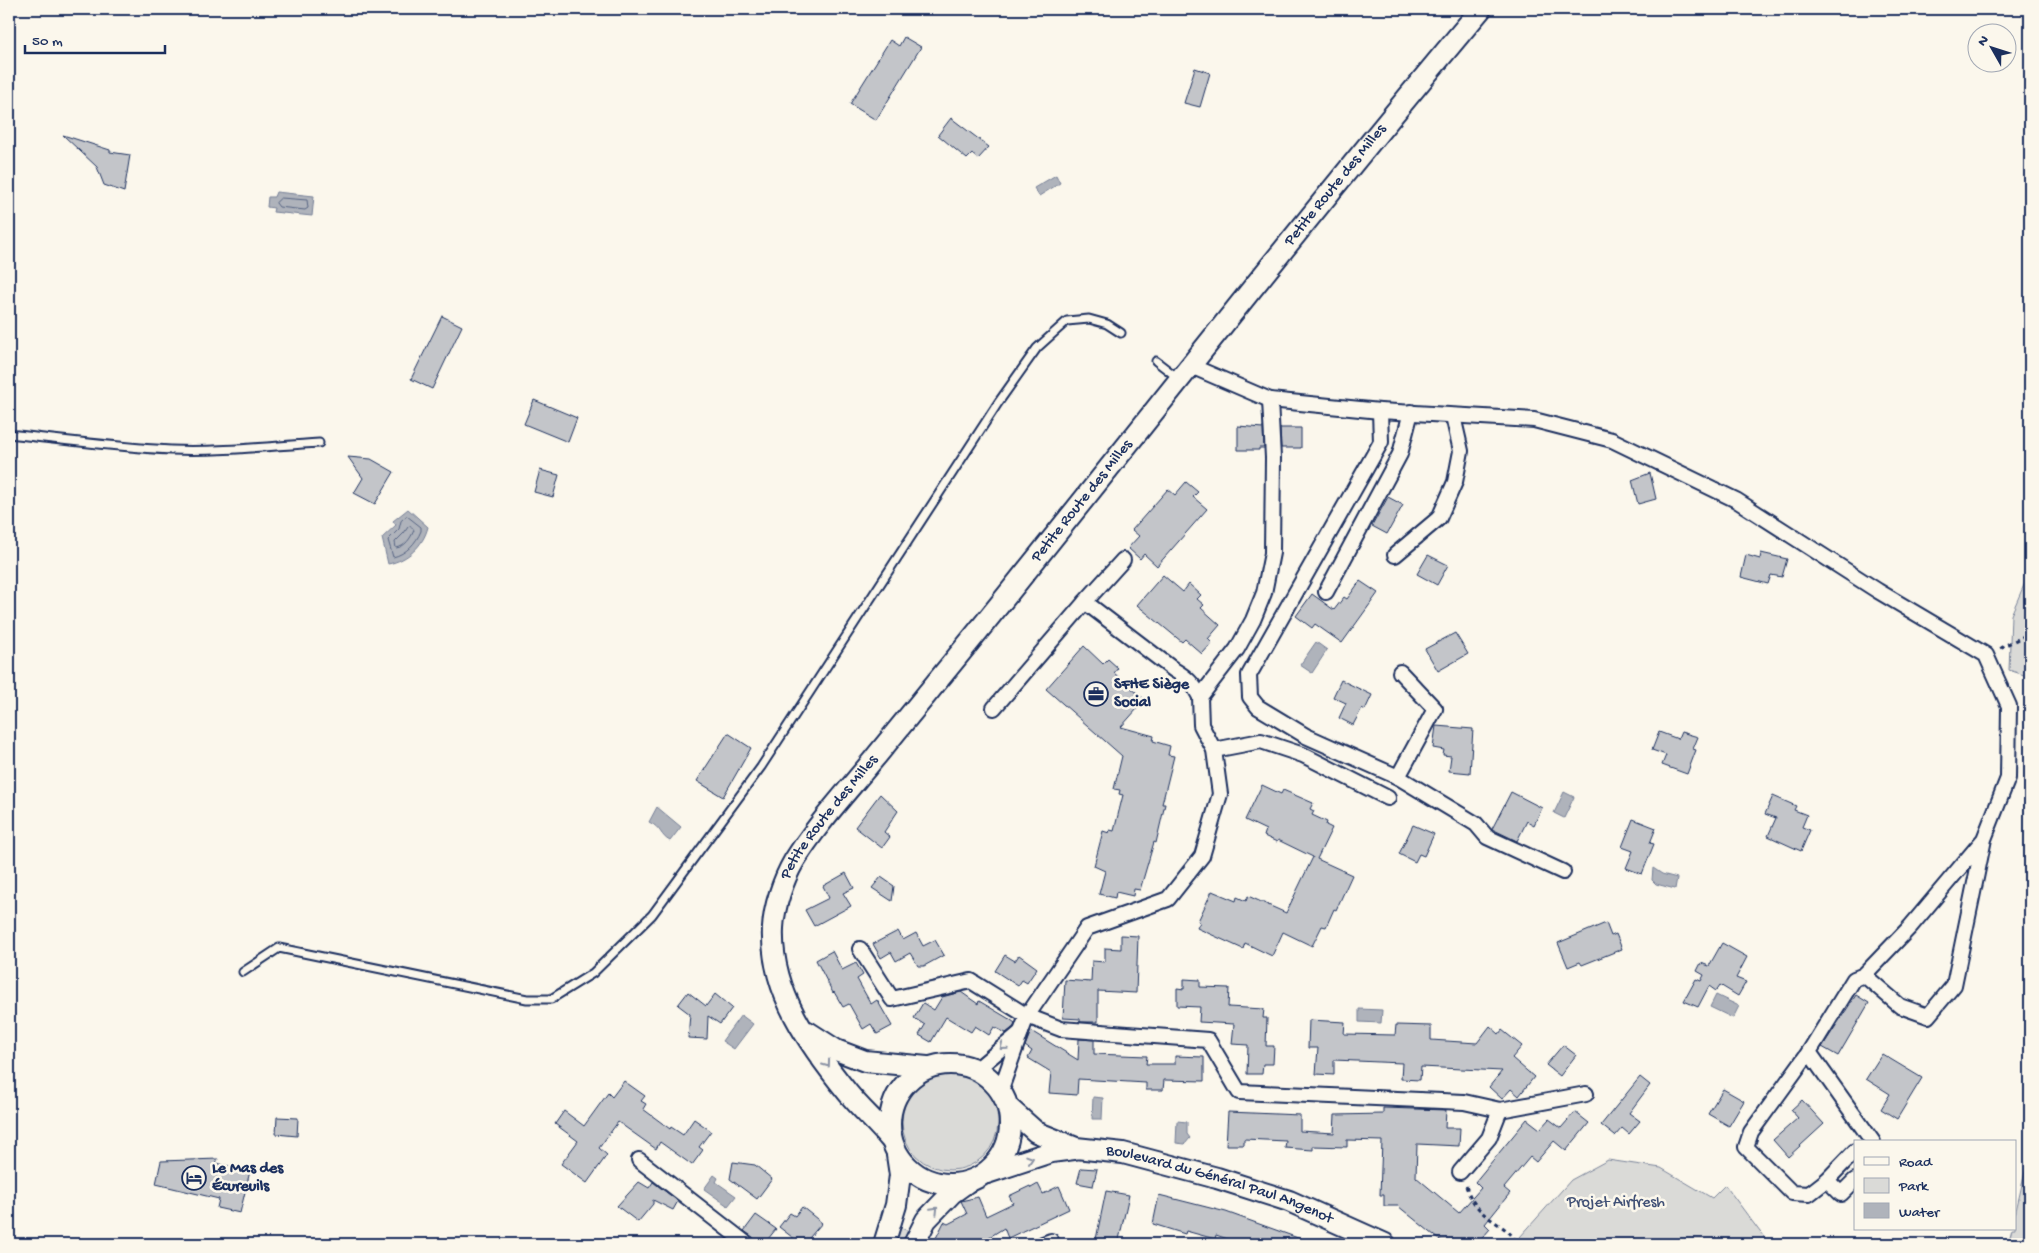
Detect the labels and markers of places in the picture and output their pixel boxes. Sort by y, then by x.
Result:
place label: SFHE Siège Social [1114,676,1190,713]
office icon: SFHE Siège Social [1083,681,1109,707]
place label: Le Mas des Écureuils [212,1160,284,1197]
hotel icon: Le Mas des Écureuils [181,1165,207,1191]

